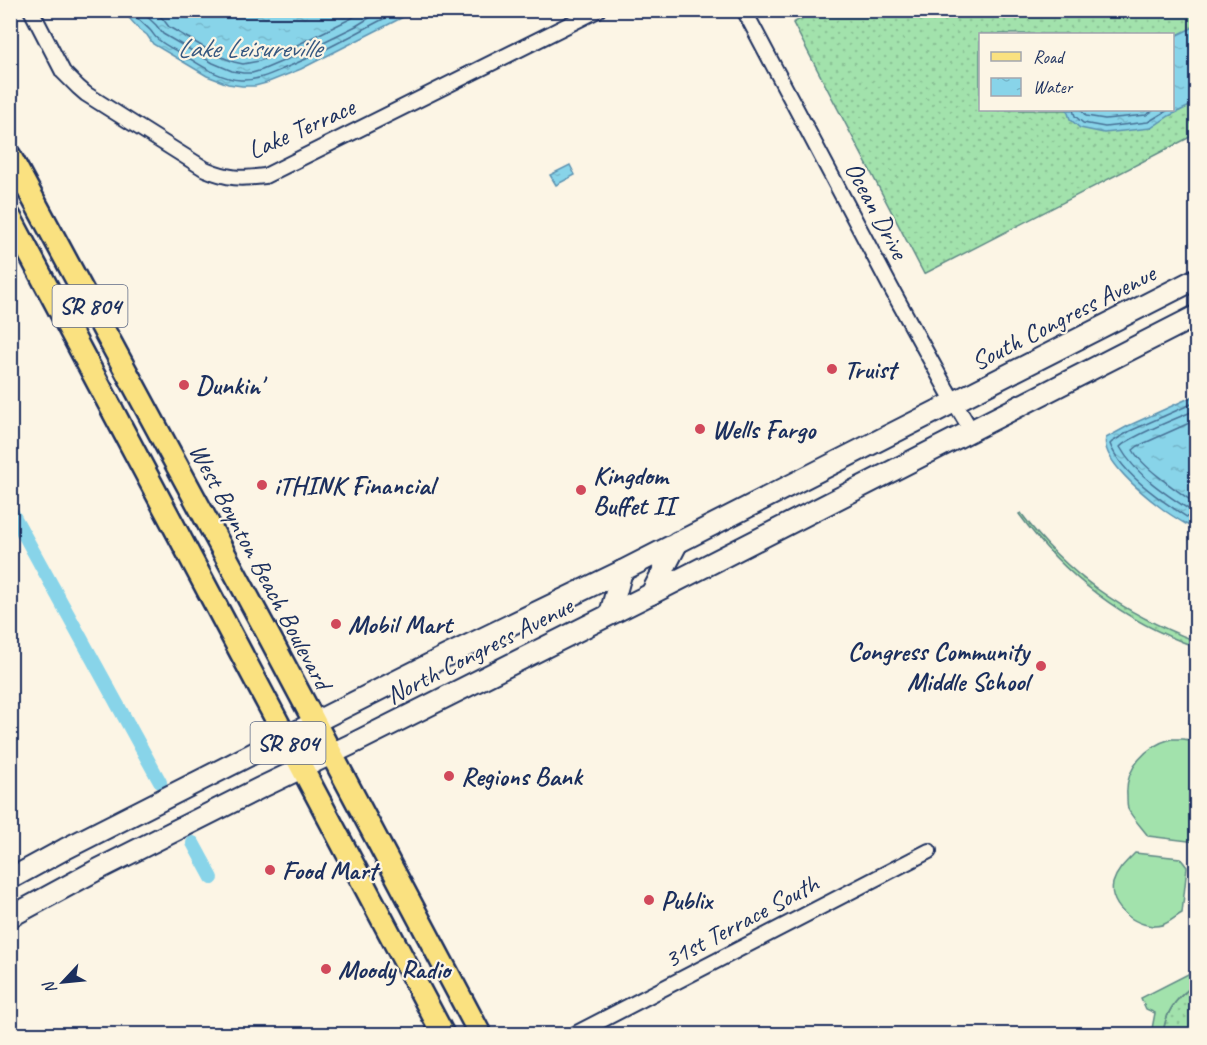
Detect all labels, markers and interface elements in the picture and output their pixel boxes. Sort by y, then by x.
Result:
water label: Lake Leisureville [177,31,325,65]
legend [979,33,1174,111]
text: Road [1033,46,1066,68]
text: Water [1033,76,1074,98]
street label: Lake Terrace [243,90,361,167]
street label: Ocean Drive [837,156,917,267]
street label: South Congress Avenue [966,256,1163,378]
road number: SR 804 [52,285,128,327]
place label: Truist [844,353,900,386]
marker: Truist [825,362,839,376]
place label: Dunkin' [196,369,268,402]
marker: Dunkin' [177,378,191,392]
place label: Wells Fargo [712,413,817,446]
marker: Wells Fargo [693,422,707,436]
street label: West Boynton Beach Boulevard [182,438,341,698]
place label: Kingdom Buffet II [593,459,680,522]
place label: iTHINK Financial [274,469,440,502]
marker: iTHINK Financial [255,478,269,492]
marker: Kingdom Buffet II [574,483,588,497]
street label: North Congress Avenue [380,588,579,712]
place label: Mobil Mart [348,608,454,641]
marker: Mobil Mart [329,617,343,631]
place label: Congress Community Middle School [848,635,1034,698]
marker: Congress Community Middle School [1034,659,1048,673]
road number: SR 804 [250,722,326,764]
place label: Regions Bank [461,760,584,793]
marker: Regions Bank [442,769,456,783]
place label: Food Mart [282,854,381,887]
marker: Food Mart [263,863,277,877]
street label: 31st Terrace South [658,866,826,976]
place label: Publix [661,884,714,917]
marker: Publix [642,893,656,907]
north arrow [33,952,93,1012]
place label: Moody Radio [338,953,453,986]
marker: Moody Radio [319,962,333,976]
text: N [38,977,62,997]

